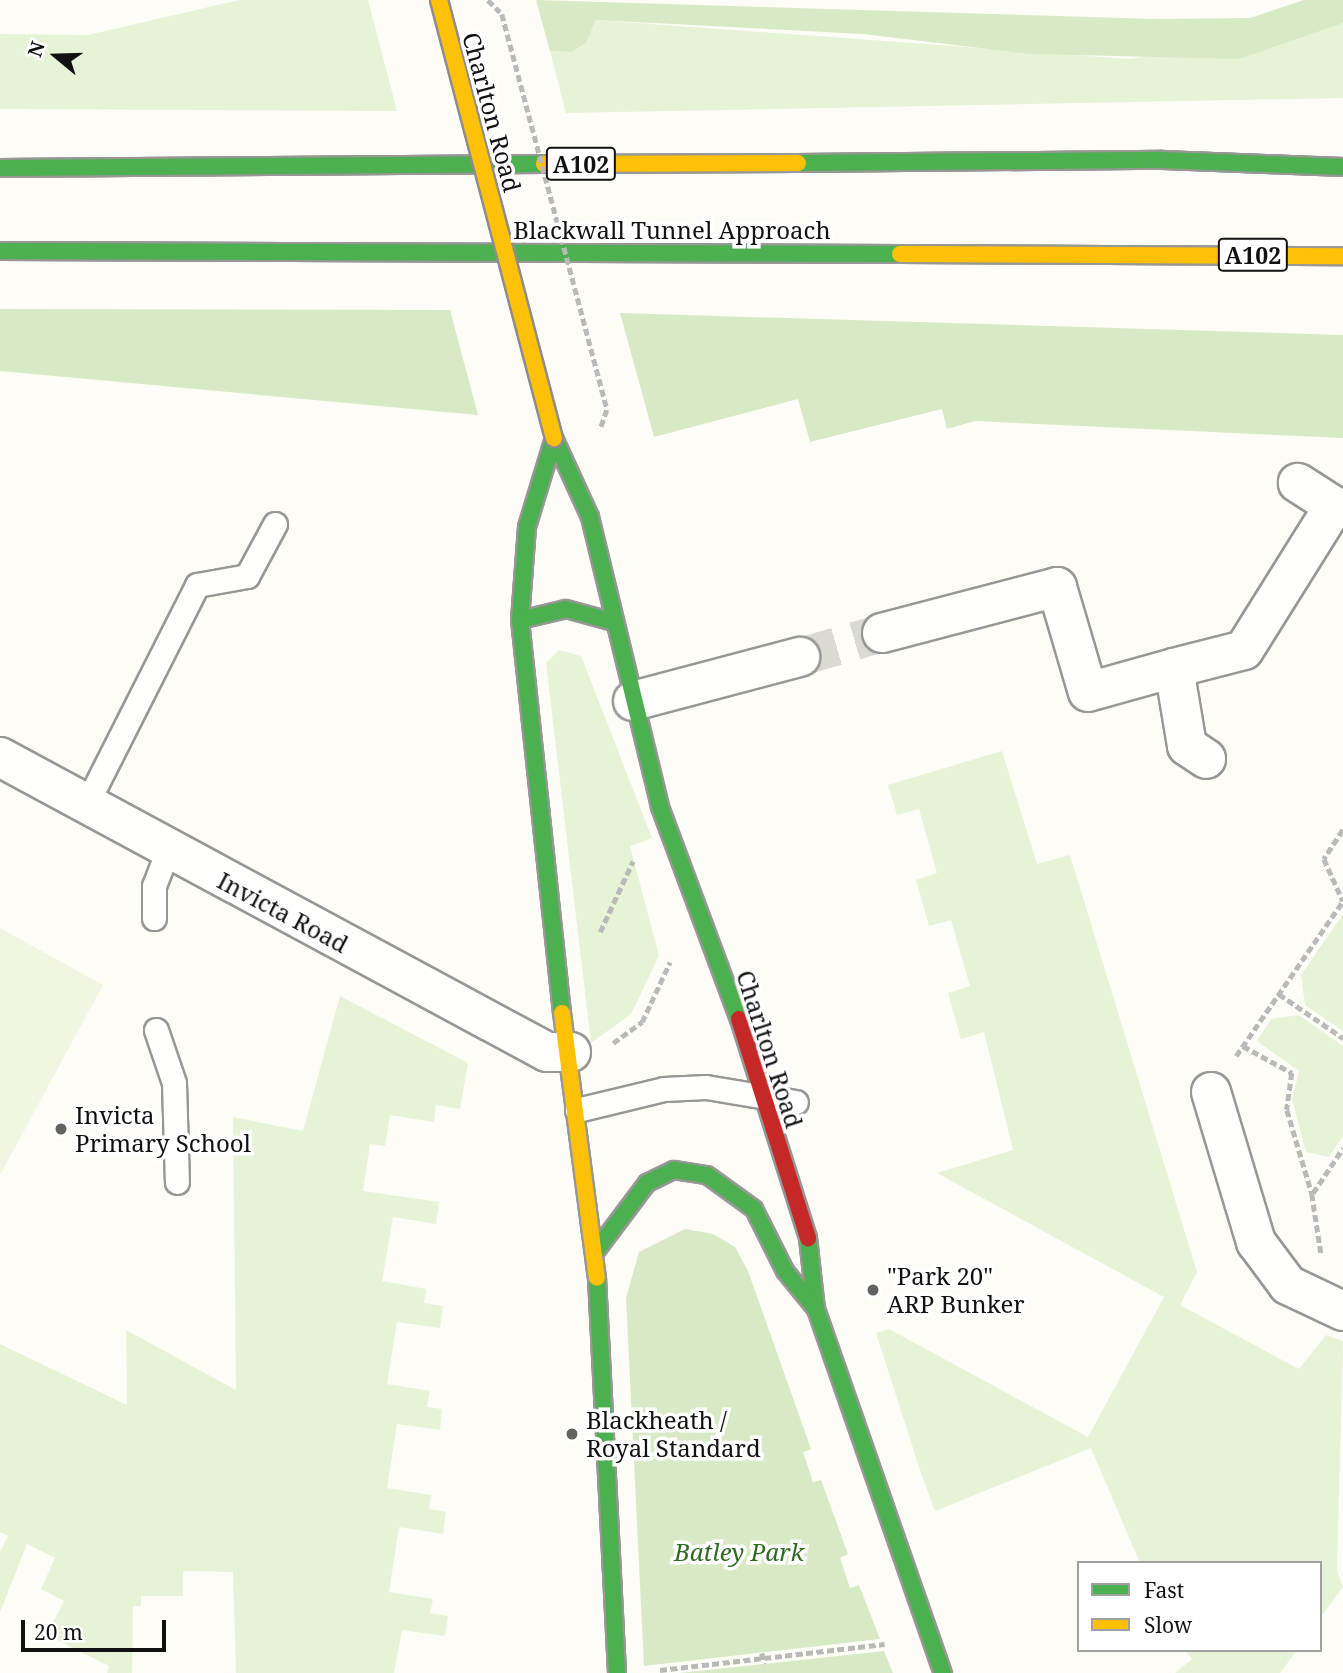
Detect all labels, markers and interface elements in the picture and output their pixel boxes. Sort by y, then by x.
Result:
north arrow [21,21,91,91]
street label: Charlton Road [457,29,527,195]
text: N [21,38,51,60]
road number: A102 [544,144,618,183]
street label: Blackwall Tunnel Approach [513,216,831,244]
road number: A102 [1216,236,1290,274]
street label: Invicta Road [213,866,353,958]
street label: Charlton Road [731,967,809,1131]
place label: Invicta Primary School [75,1101,251,1157]
marker: Invicta Primary School [53,1121,69,1137]
place label: "Park 20" ARP Bunker [887,1262,1025,1318]
marker: "Park 20" ARP Bunker [865,1282,881,1298]
place label: Blackheath / Royal Standard [586,1406,761,1462]
marker: Blackheath / Royal Standard [564,1426,580,1442]
park label: Batley Park [674,1538,804,1566]
legend [1077,1561,1322,1652]
text: Fast [1144,1576,1184,1604]
scale bar [24,1606,170,1650]
text: Slow [1144,1611,1192,1639]
text: 20 m [34,1618,83,1646]

